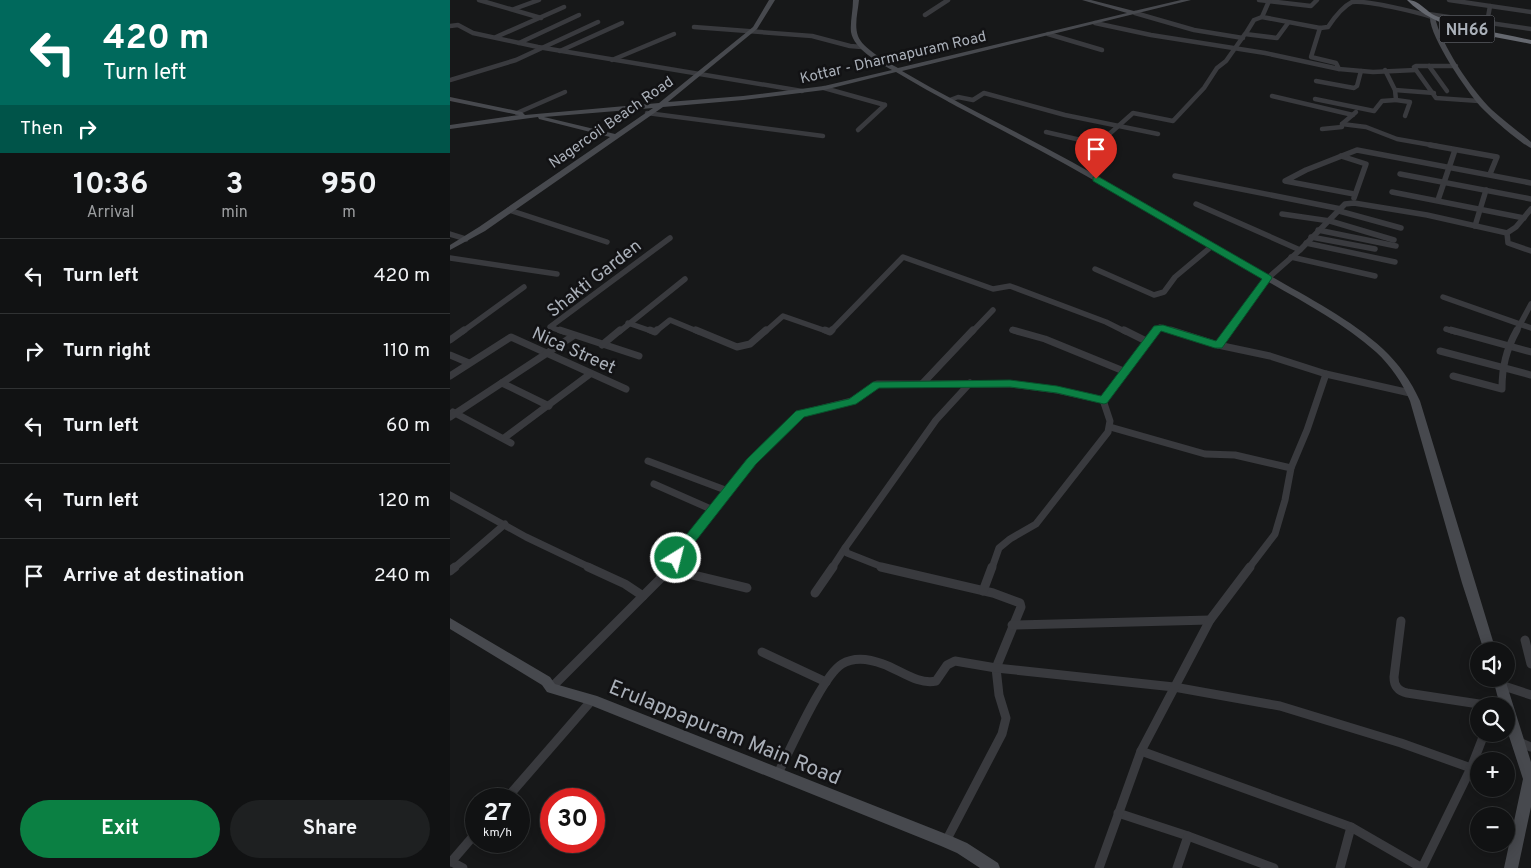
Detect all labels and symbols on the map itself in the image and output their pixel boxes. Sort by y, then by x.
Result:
road number: NH66 [1440,15,1494,42]
street label: Kottar - Dharmapuram Road [798,28,988,89]
street label: Nagercoil Beach Road [546,73,678,173]
pin [1075,128,1117,179]
street label: Shakti Garden [543,235,647,323]
street label: Nica Street [528,323,619,380]
position arrow [649,531,701,583]
street label: Erulappapuram Main Road [604,674,844,792]
speed limit sign: 30 [540,788,605,853]

